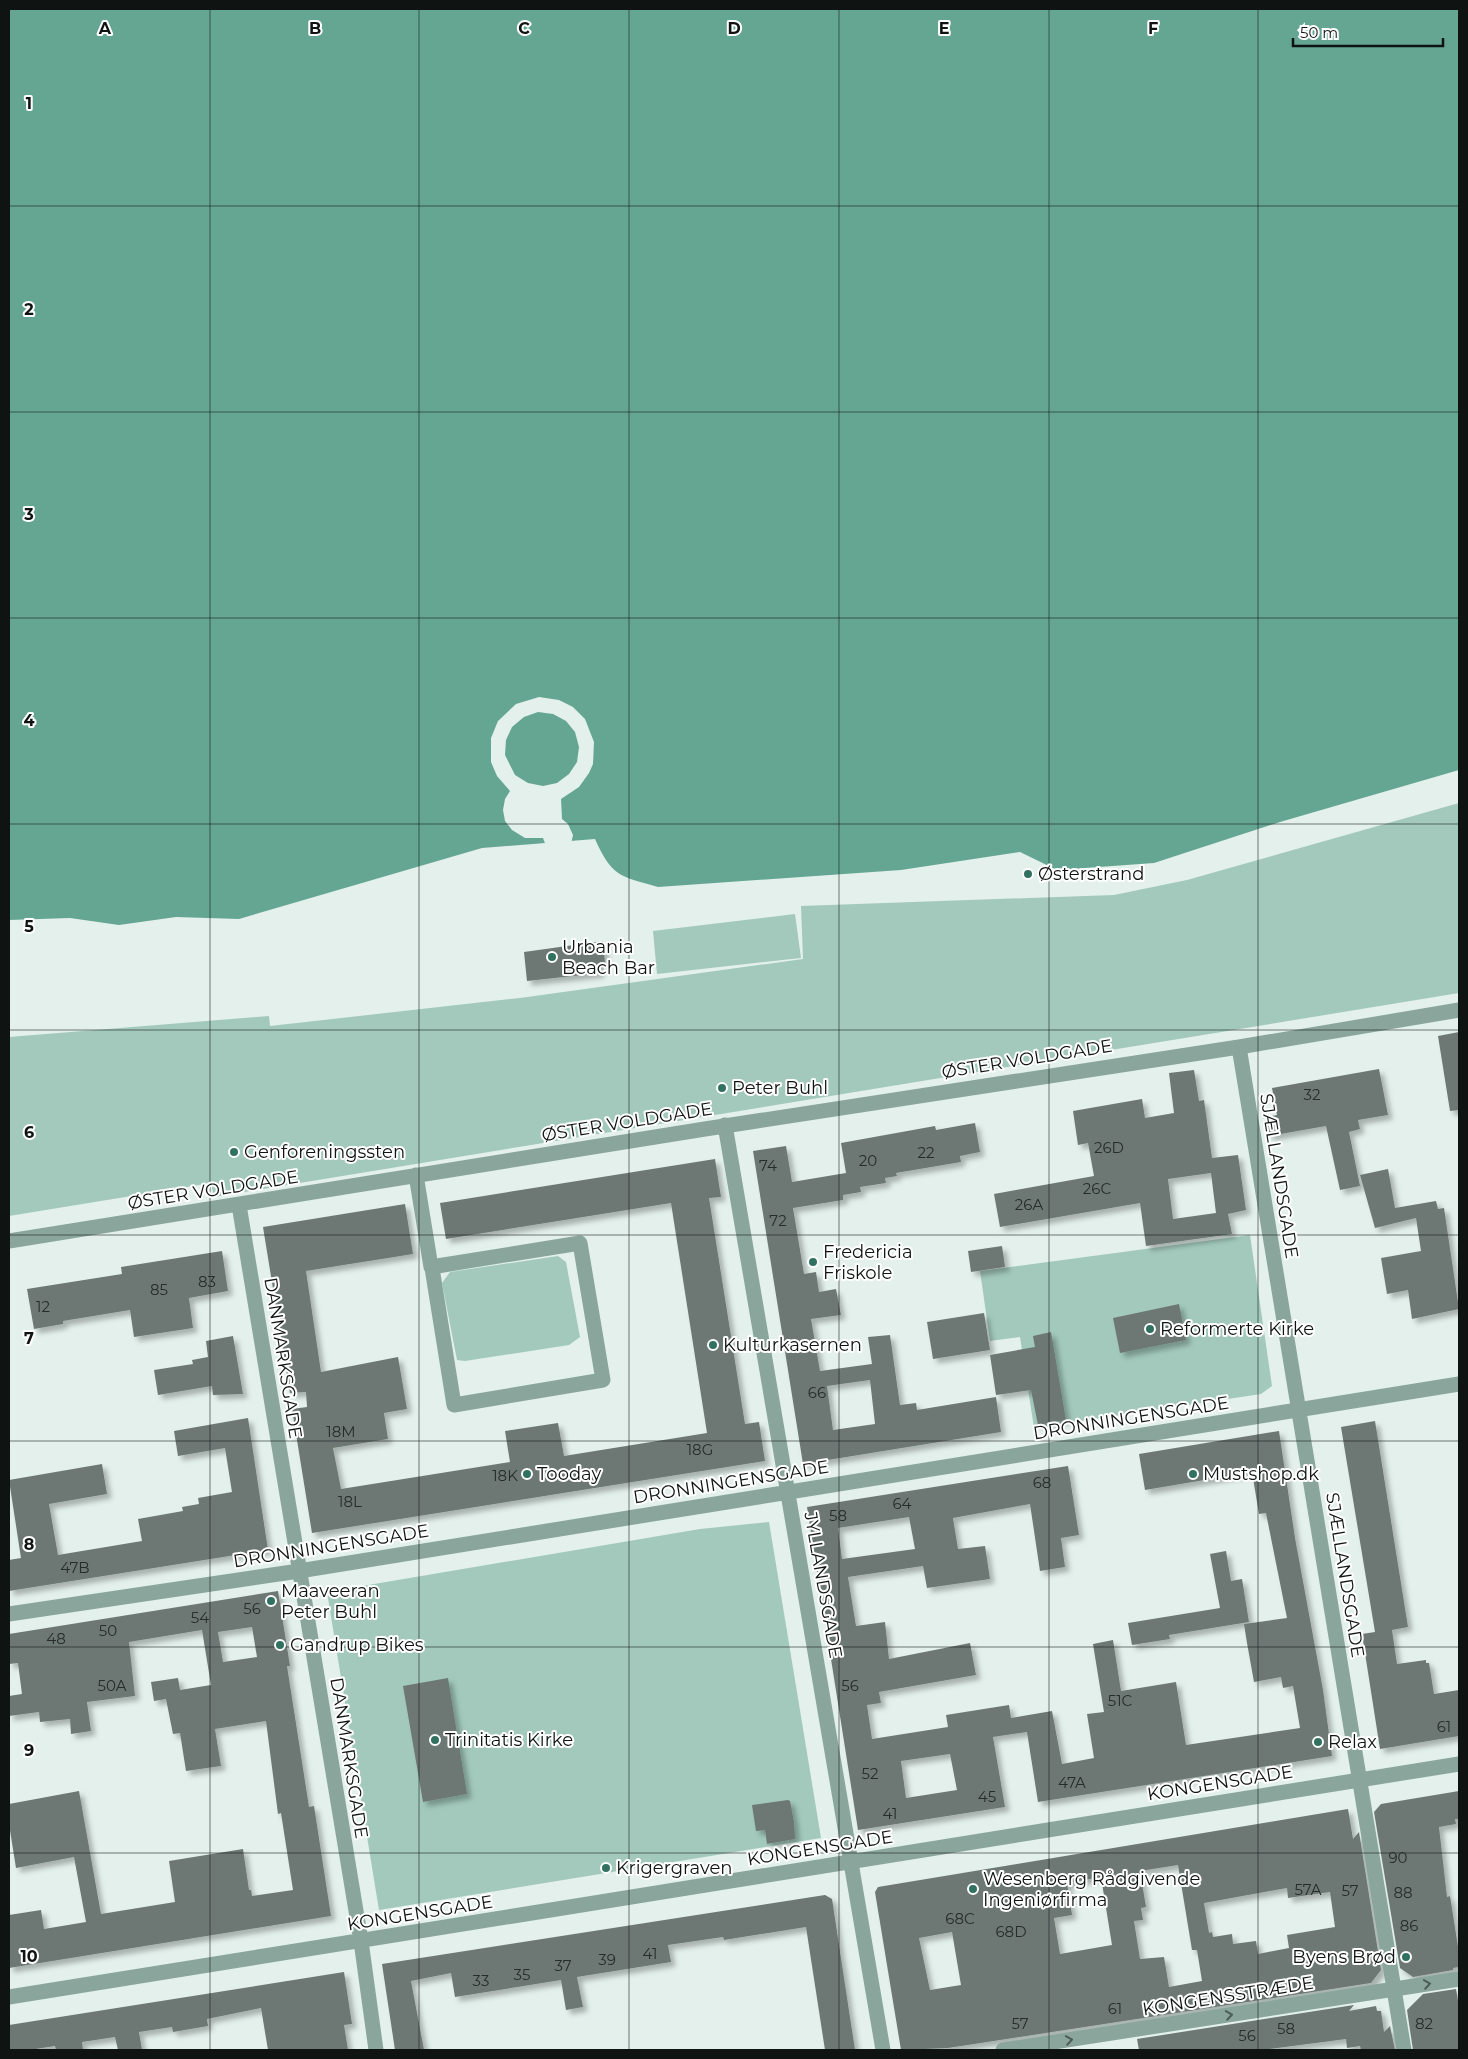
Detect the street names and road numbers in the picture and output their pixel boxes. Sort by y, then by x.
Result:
street label: ØSTER VOLDGADE [940,1035,1114,1083]
street label: SJÆLLANDSGADE [1255,1092,1303,1260]
street label: ØSTER VOLDGADE [540,1098,714,1146]
street label: ØSTER VOLDGADE [126,1166,300,1214]
street label: DANMARKSGADE [259,1276,307,1440]
street label: DRONNINGENSGADE [1032,1392,1230,1444]
street label: DRONNINGENSGADE [632,1456,830,1508]
street label: SJÆLLANDSGADE [1321,1491,1369,1659]
street label: JYLLANDSGADE [799,1509,847,1660]
street label: DRONNINGENSGADE [232,1520,430,1572]
street label: DANMARKSGADE [325,1676,373,1840]
street label: KONGENSGADE [1146,1761,1294,1805]
street label: KONGENSGADE [746,1826,894,1870]
street label: KONGENSGADE [346,1891,494,1935]
street label: KONGENSSTRÆDE [1141,1972,1315,2020]

